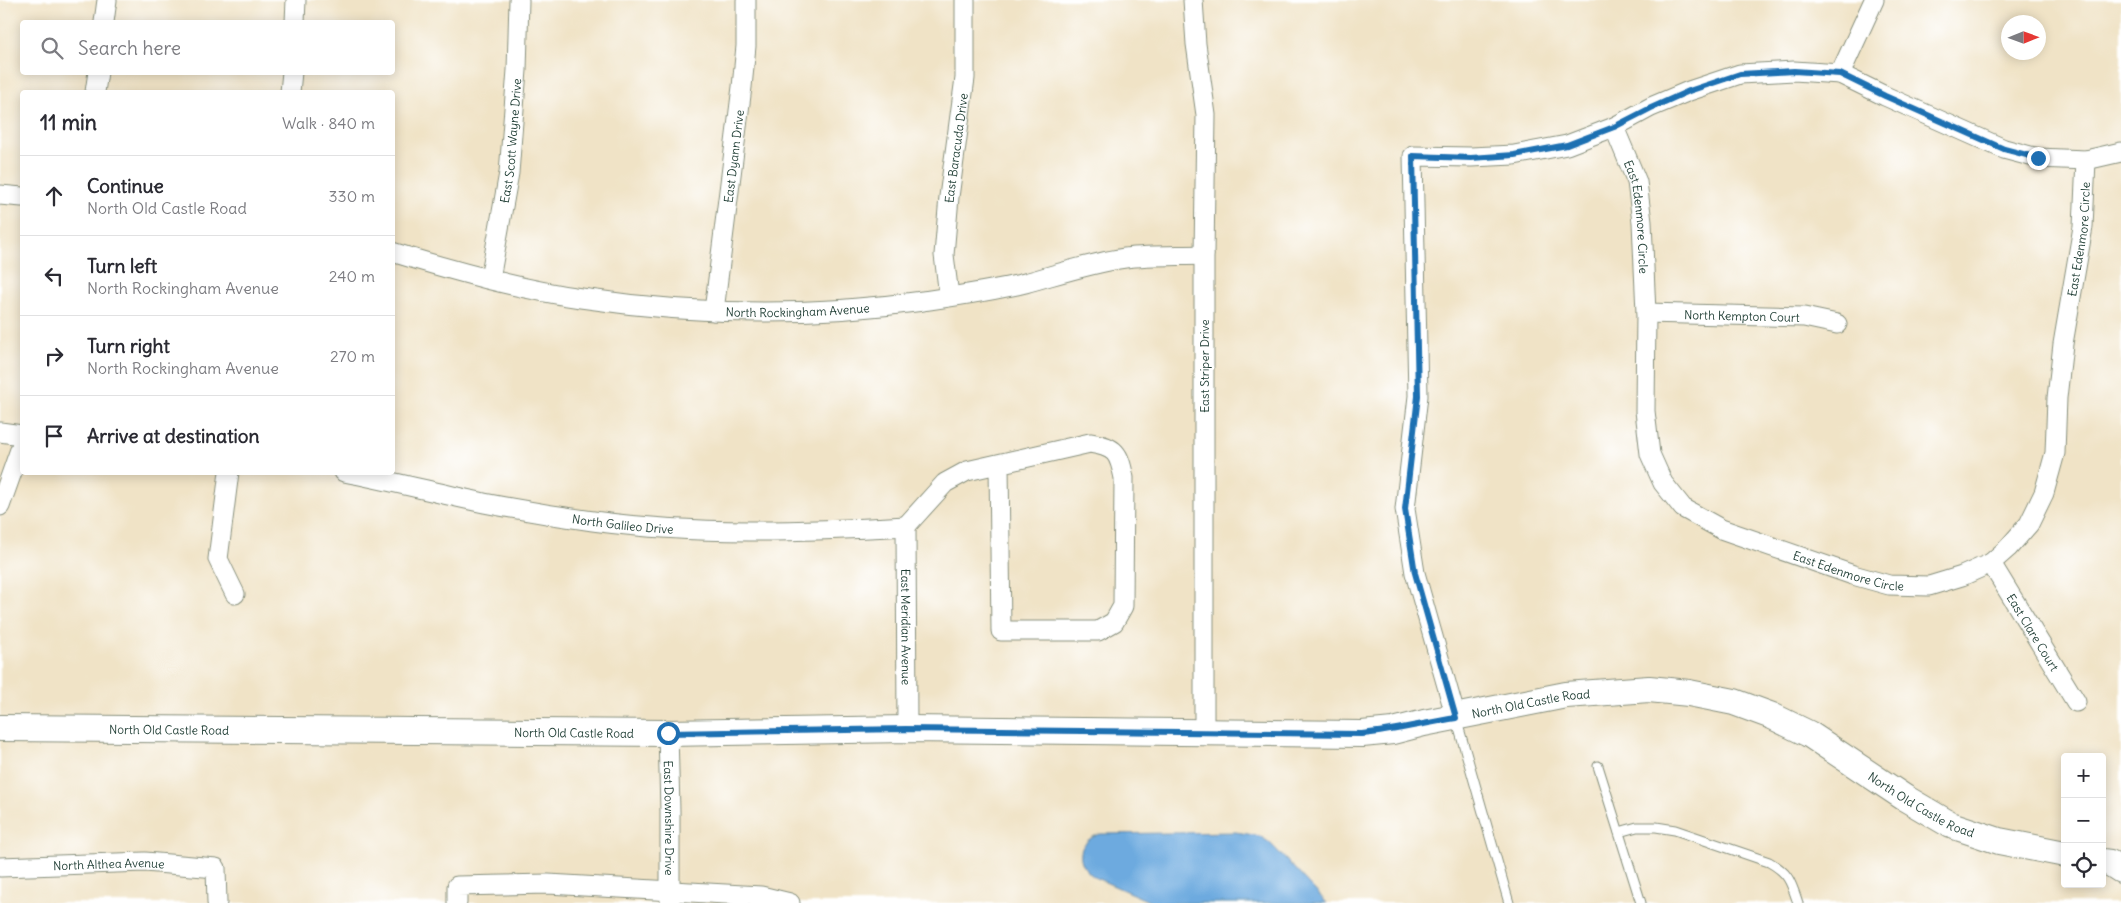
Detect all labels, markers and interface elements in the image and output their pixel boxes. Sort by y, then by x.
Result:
north arrow [2001,15,2046,60]
search box [20,20,395,75]
icon: search [38,34,66,62]
text: Search here [78,36,181,60]
street label: East Scott Wayne Drive [496,78,524,204]
street label: East Baracuda Drive [941,92,970,203]
text: 11 min [40,109,97,136]
street label: East Dyann Drive [720,109,747,204]
text: Walk · 840 m [282,113,375,133]
route end [2027,147,2050,170]
street label: East Edenmore Circle [1621,158,1652,274]
text: Continue [87,174,164,198]
icon: ahead [40,182,68,210]
street label: East Edenmore Circle [2064,182,2093,297]
text: 330 m [328,186,375,206]
text: North Old Castle Road [87,198,247,218]
text: Turn left [87,254,157,278]
icon: left [40,262,68,290]
text: 240 m [329,266,375,286]
text: North Rockingham Avenue [87,278,279,298]
street label: North Rockingham Avenue [725,300,870,319]
street label: North Kempton Court [1684,306,1800,324]
street label: East Striper Drive [1197,319,1212,413]
text: Turn right [87,334,170,358]
icon: right [40,342,68,370]
text: 270 m [330,346,375,366]
text: North Rockingham Avenue [87,358,279,378]
icon: arrive [40,422,68,450]
text: Arrive at destination [87,424,260,448]
street label: North Galileo Drive [571,511,674,536]
street label: East Edenmore Circle [1791,547,1904,593]
street label: East Meridian Avenue [899,569,914,685]
street label: East Clare Court [2004,591,2063,674]
street label: North Old Castle Road [1470,686,1591,721]
street label: North Old Castle Road [109,721,229,737]
route start [657,722,680,745]
street label: North Old Castle Road [514,724,634,740]
map controls [2061,753,2106,888]
button: + [2061,753,2106,798]
street label: East Downshire Drive [661,760,678,876]
street label: North Old Castle Road [1866,768,1976,840]
button: − [2061,798,2106,843]
button: locate [2061,843,2106,888]
street label: North Althea Avenue [53,854,165,873]

